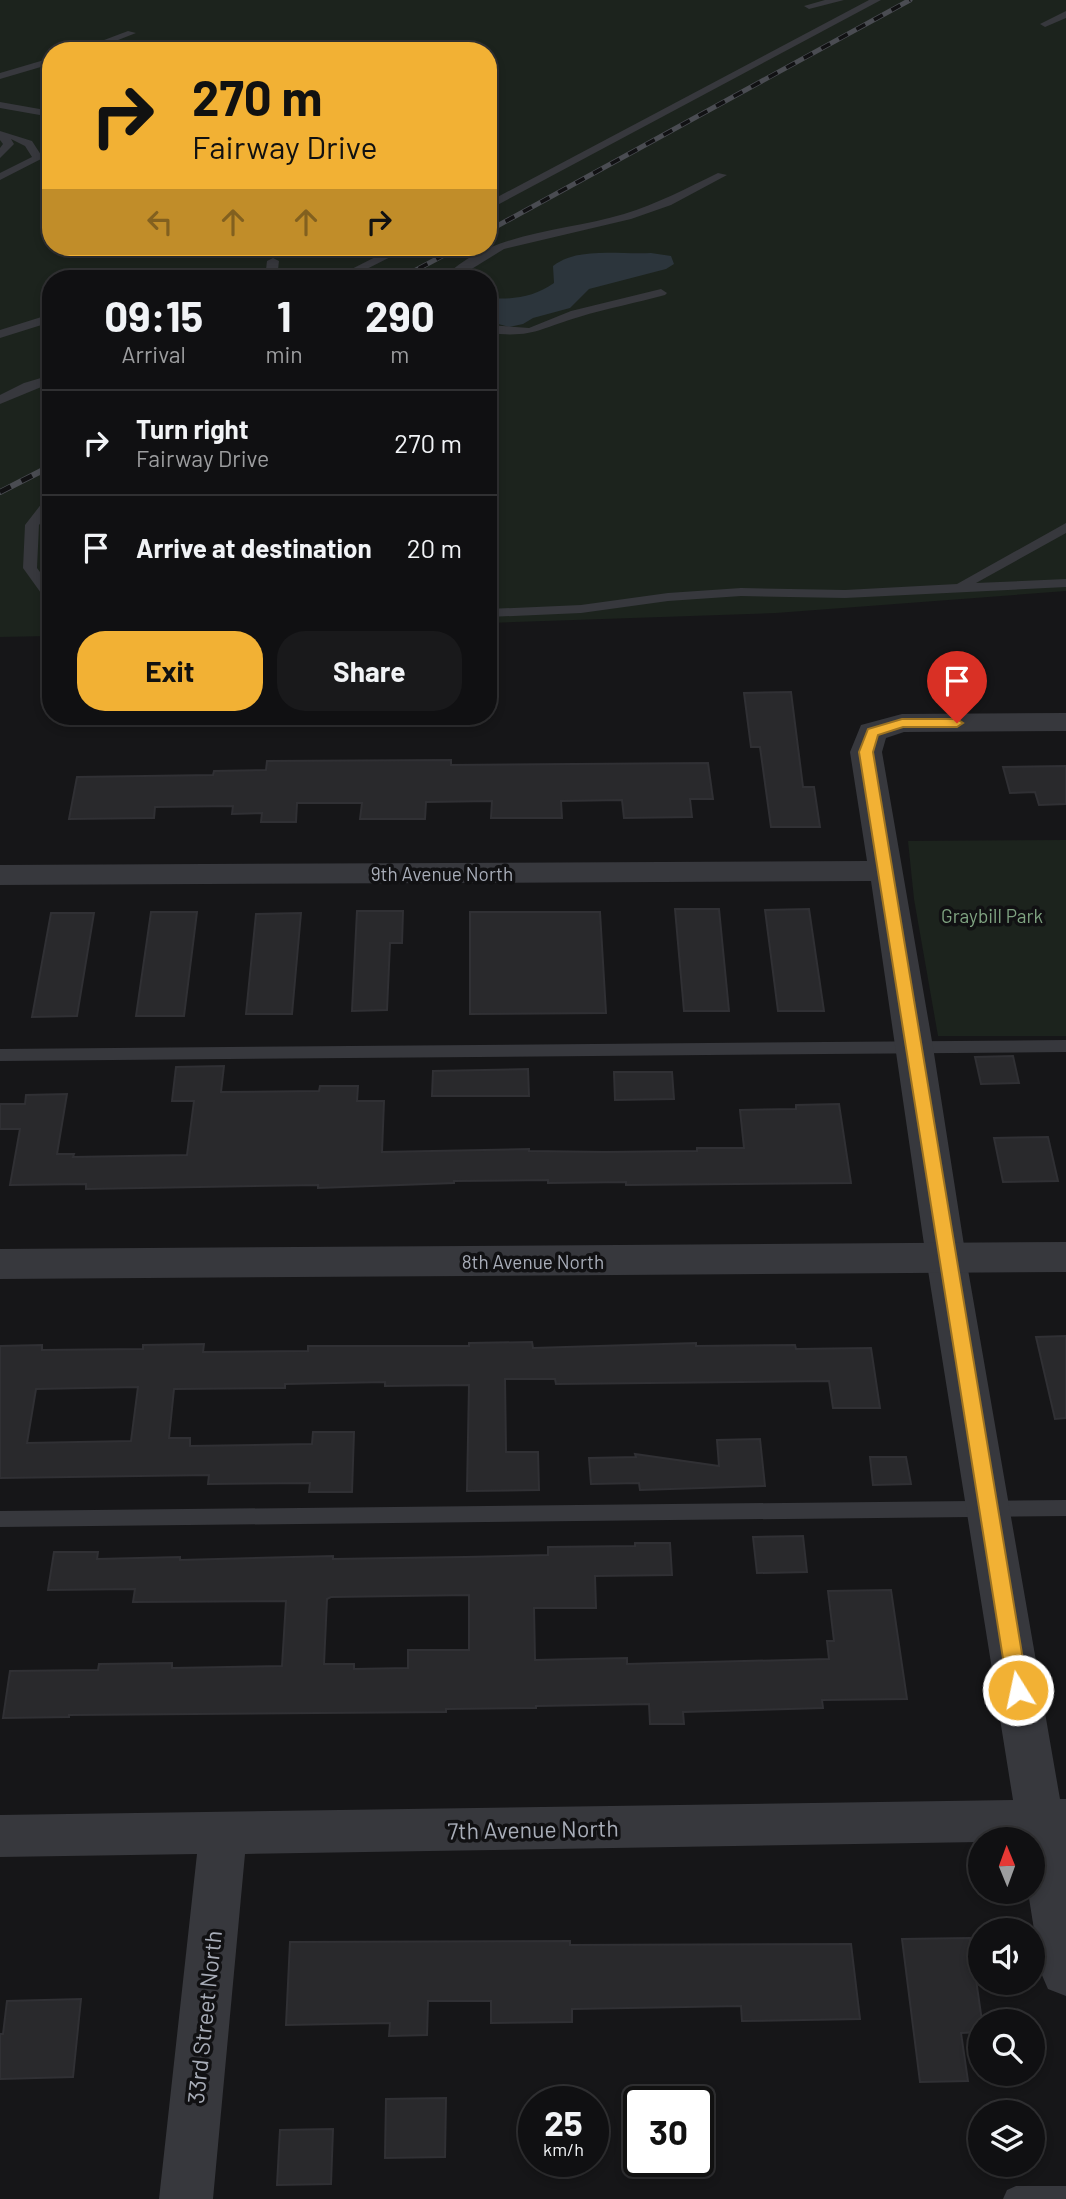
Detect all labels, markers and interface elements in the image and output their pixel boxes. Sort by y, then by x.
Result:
text: 270 m [192,67,322,126]
icon: right [77,70,168,161]
text: Fairway Drive [192,127,378,165]
icon: left [141,203,179,241]
icon: ahead [214,203,252,241]
icon: ahead [287,203,325,241]
icon: right [360,203,398,241]
text: 09:15 [104,290,203,340]
text: 1 [277,290,292,340]
text: 290 [365,290,435,340]
text: Arrival [122,340,186,368]
text: min [265,340,303,368]
text: m [390,340,409,368]
text: Turn right [136,413,249,444]
icon: right [77,424,115,462]
text: 270 m [394,427,462,458]
text: Fairway Drive [136,444,269,472]
icon: arrive [77,529,115,567]
text: Arrive at destination [136,532,372,563]
text: 20 m [407,532,462,563]
button: Exit [77,631,263,711]
button: Share [277,631,462,711]
pin [927,651,987,723]
icon: arrive [938,662,976,700]
street label: 9th Avenue North [371,862,513,885]
park label: Graybill Park [941,904,1043,927]
street label: 8th Avenue North [462,1250,604,1273]
position arrow [981,1653,1055,1727]
street label: 7th Avenue North [447,1814,619,1844]
north arrow [968,1827,1045,1904]
map controls [968,1827,1045,2177]
button: sound [968,1918,1045,1995]
street label: 33rd Street North [181,1929,227,2105]
button: search [968,2009,1045,2086]
speed limit sign: 30 [623,2086,714,2177]
button: layers [968,2100,1045,2177]
text: 25 [544,2101,583,2143]
text: km/h [543,2138,584,2160]

